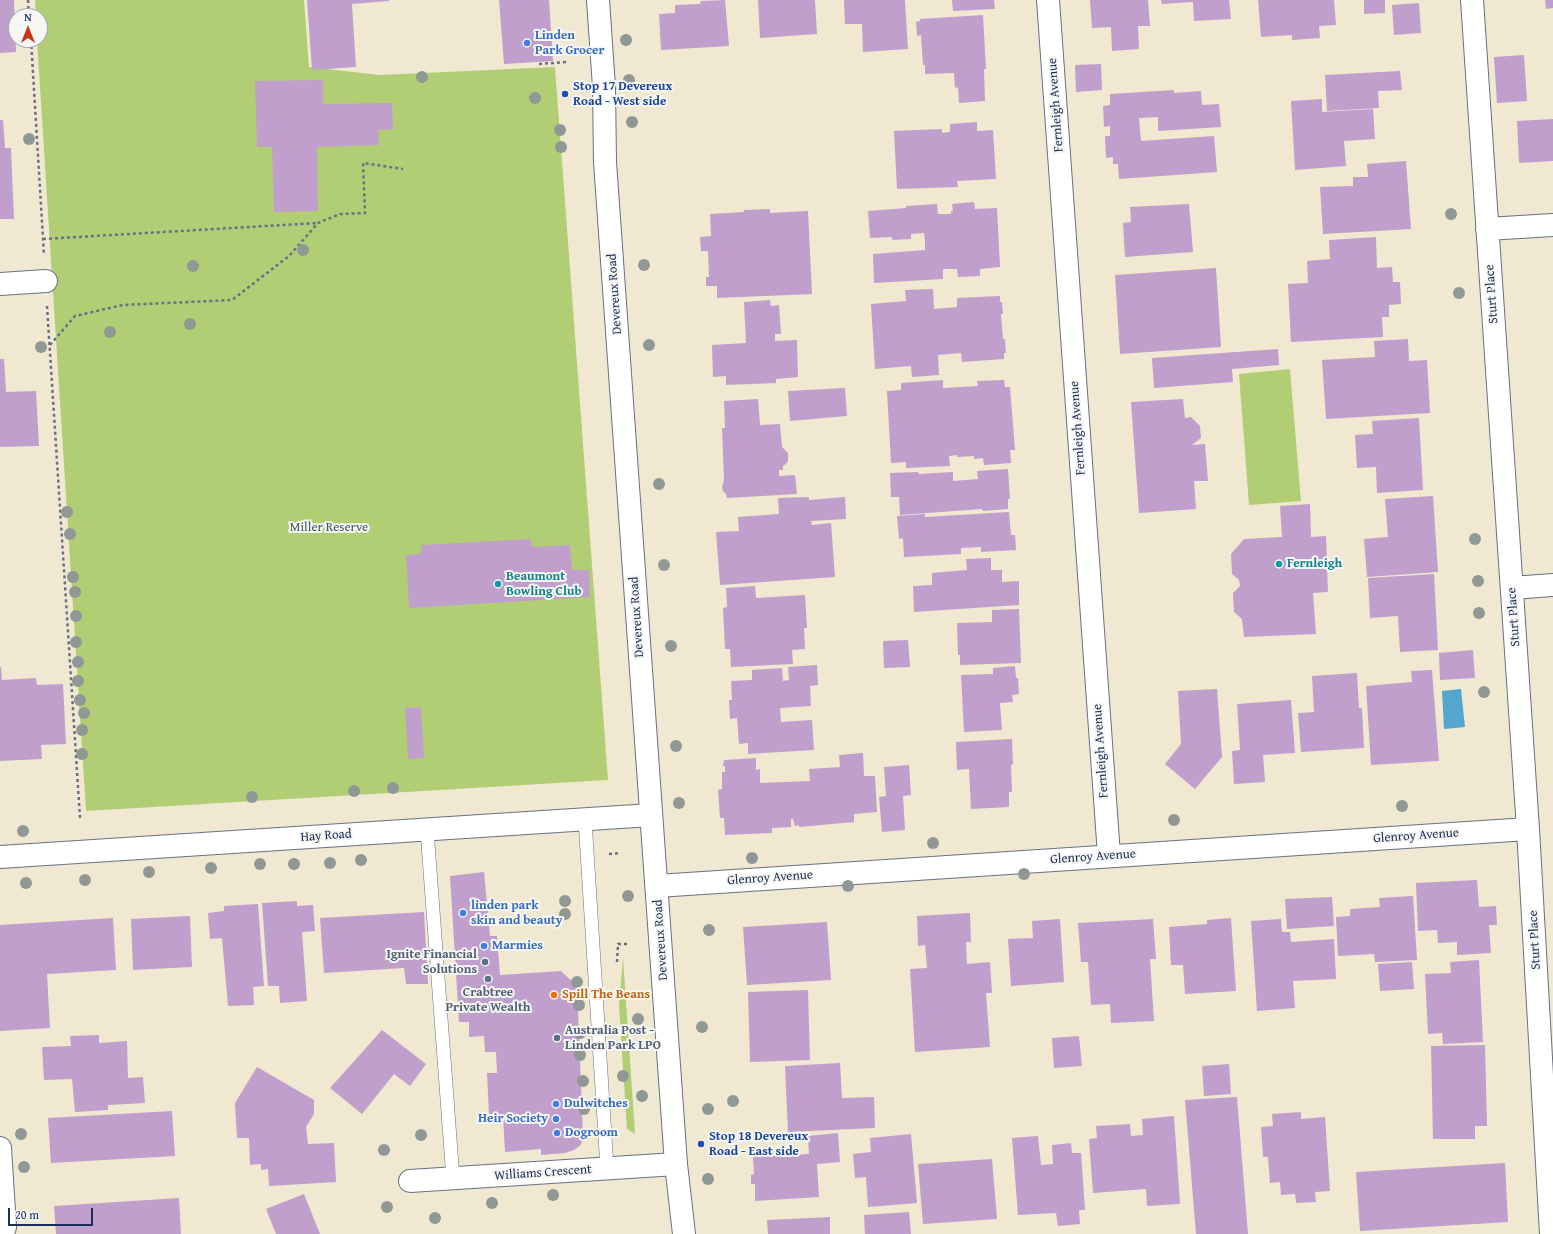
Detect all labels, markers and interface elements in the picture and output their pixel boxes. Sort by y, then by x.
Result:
north arrow [8,8,48,48]
text: N [24,9,32,25]
place label: Linden Park Grocer [535,28,604,59]
marker: Linden Park Grocer [522,38,532,48]
street label: Fernleigh Avenue [1045,57,1067,153]
place label: Stop 17 Devereux Road - West side [573,79,672,110]
marker: Stop 17 Devereux Road - West side [560,89,570,99]
street label: Devereux Road [604,253,626,335]
street label: Sturt Place [1482,264,1502,324]
street label: Fernleigh Avenue [1067,380,1089,476]
park label: Miller Reserve [290,520,368,536]
place label: Fernleigh [1287,556,1342,572]
marker: Fernleigh [1274,559,1284,569]
place label: Beaumont Bowling Club [506,569,582,600]
street label: Devereux Road [626,576,648,658]
marker: Beaumont Bowling Club [493,579,503,589]
street label: Sturt Place [1504,587,1524,647]
street label: Fernleigh Avenue [1090,703,1112,799]
street label: Glenroy Avenue [1373,825,1459,847]
street label: Hay Road [300,826,352,846]
street label: Glenroy Avenue [1050,846,1136,868]
street label: Glenroy Avenue [727,867,813,889]
place label: linden park skin and beauty [471,898,562,929]
street label: Devereux Road [650,899,672,981]
marker: linden park skin and beauty [458,908,468,918]
street label: Sturt Place [1526,910,1544,970]
place label: Marmies [492,938,543,954]
marker: Marmies [479,941,489,951]
place label: Ignite Financial Solutions [386,947,477,978]
marker: Ignite Financial Solutions [480,957,490,967]
marker: Crabtree Private Wealth [483,974,493,984]
place label: Crabtree Private Wealth [445,985,531,1016]
place label: Spill The Beans [562,987,650,1003]
marker: Spill The Beans [549,990,559,1000]
place label: Australia Post - Linden Park LPO [565,1023,661,1054]
marker: Australia Post - Linden Park LPO [552,1033,562,1043]
place label: Dulwitches [564,1096,628,1112]
marker: Dulwitches [551,1099,561,1109]
place label: Heir Society [478,1111,548,1127]
marker: Heir Society [551,1114,561,1124]
place label: Dogroom [565,1125,618,1141]
marker: Dogroom [552,1128,562,1138]
place label: Stop 18 Devereux Road - East side [709,1129,808,1160]
marker: Stop 18 Devereux Road - East side [696,1139,706,1149]
street label: Williams Crescent [494,1162,592,1184]
scale bar [10,1200,95,1226]
text: 20 m [15,1206,39,1223]

